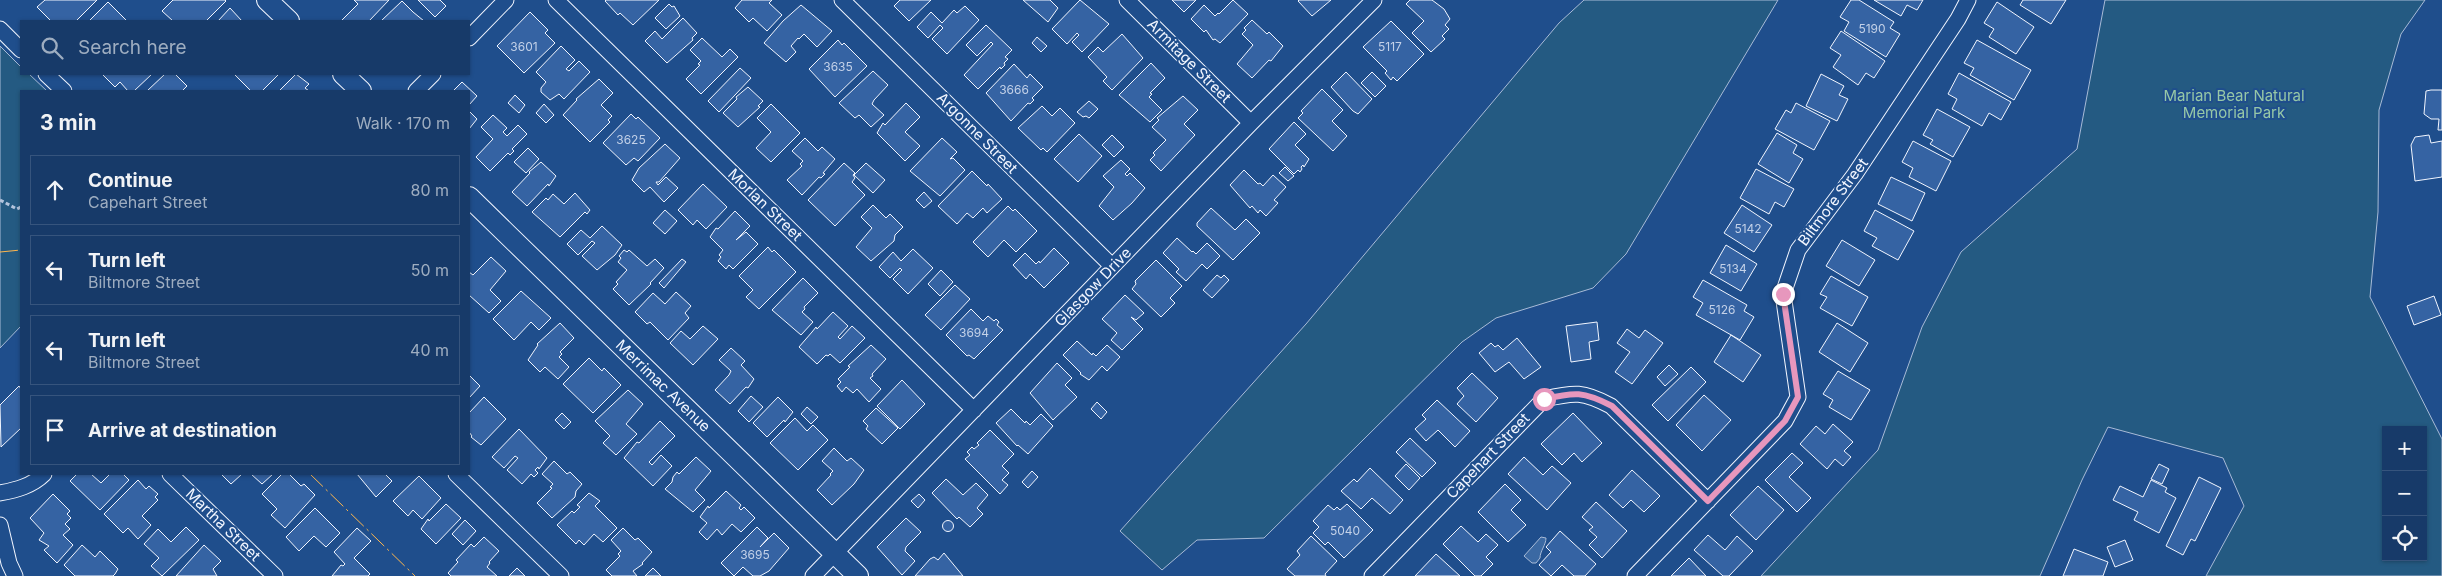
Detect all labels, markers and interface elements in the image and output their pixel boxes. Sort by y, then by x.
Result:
street label: Armitage Street [1143,15,1235,107]
search box [20,20,470,75]
house number: 5190 [1858,21,1886,36]
icon: search [38,34,66,62]
text: Search here [78,36,187,59]
house number: 3601 [510,39,538,54]
house number: 5117 [1378,39,1402,54]
house number: 3635 [823,59,853,74]
house number: 3666 [999,82,1029,97]
park label: Marian Bear Natural Memorial Park [2163,86,2305,122]
street label: Argonne Street [933,88,1022,177]
text: 3 min [40,110,96,135]
text: Walk · 170 m [356,113,450,133]
house number: 3625 [616,132,646,147]
street label: Biltmore Street [1793,154,1872,249]
street label: Morlan Street [724,165,807,245]
text: Continue [88,169,173,192]
icon: ahead [41,176,69,204]
text: 80 m [410,180,449,200]
text: Capehart Street [88,192,207,212]
house number: 5142 [1734,221,1762,236]
street label: Glasgow Drive [1050,243,1135,330]
text: Turn left [88,249,166,272]
icon: left [41,256,69,284]
text: 50 m [411,260,449,280]
house number: 5134 [1719,261,1747,276]
text: Biltmore Street [88,272,200,292]
route end [1772,283,1795,306]
house number: 5126 [1709,302,1735,317]
house number: 3694 [959,325,989,340]
text: Turn left [88,329,166,352]
street label: Merrimac Avenue [612,335,715,436]
icon: left [41,336,69,364]
text: 40 m [410,340,449,360]
text: Biltmore Street [88,352,200,372]
route start [1533,388,1556,411]
street label: Capehart Street [1442,409,1533,503]
icon: arrive [41,416,69,444]
text: Arrive at destination [88,419,277,442]
map controls [2382,426,2427,561]
button: + [2382,426,2427,471]
button: − [2382,471,2427,516]
street label: Martha Street [182,484,265,565]
button: locate [2382,516,2427,561]
house number: 5040 [1330,523,1360,538]
house number: 3695 [740,547,770,562]

